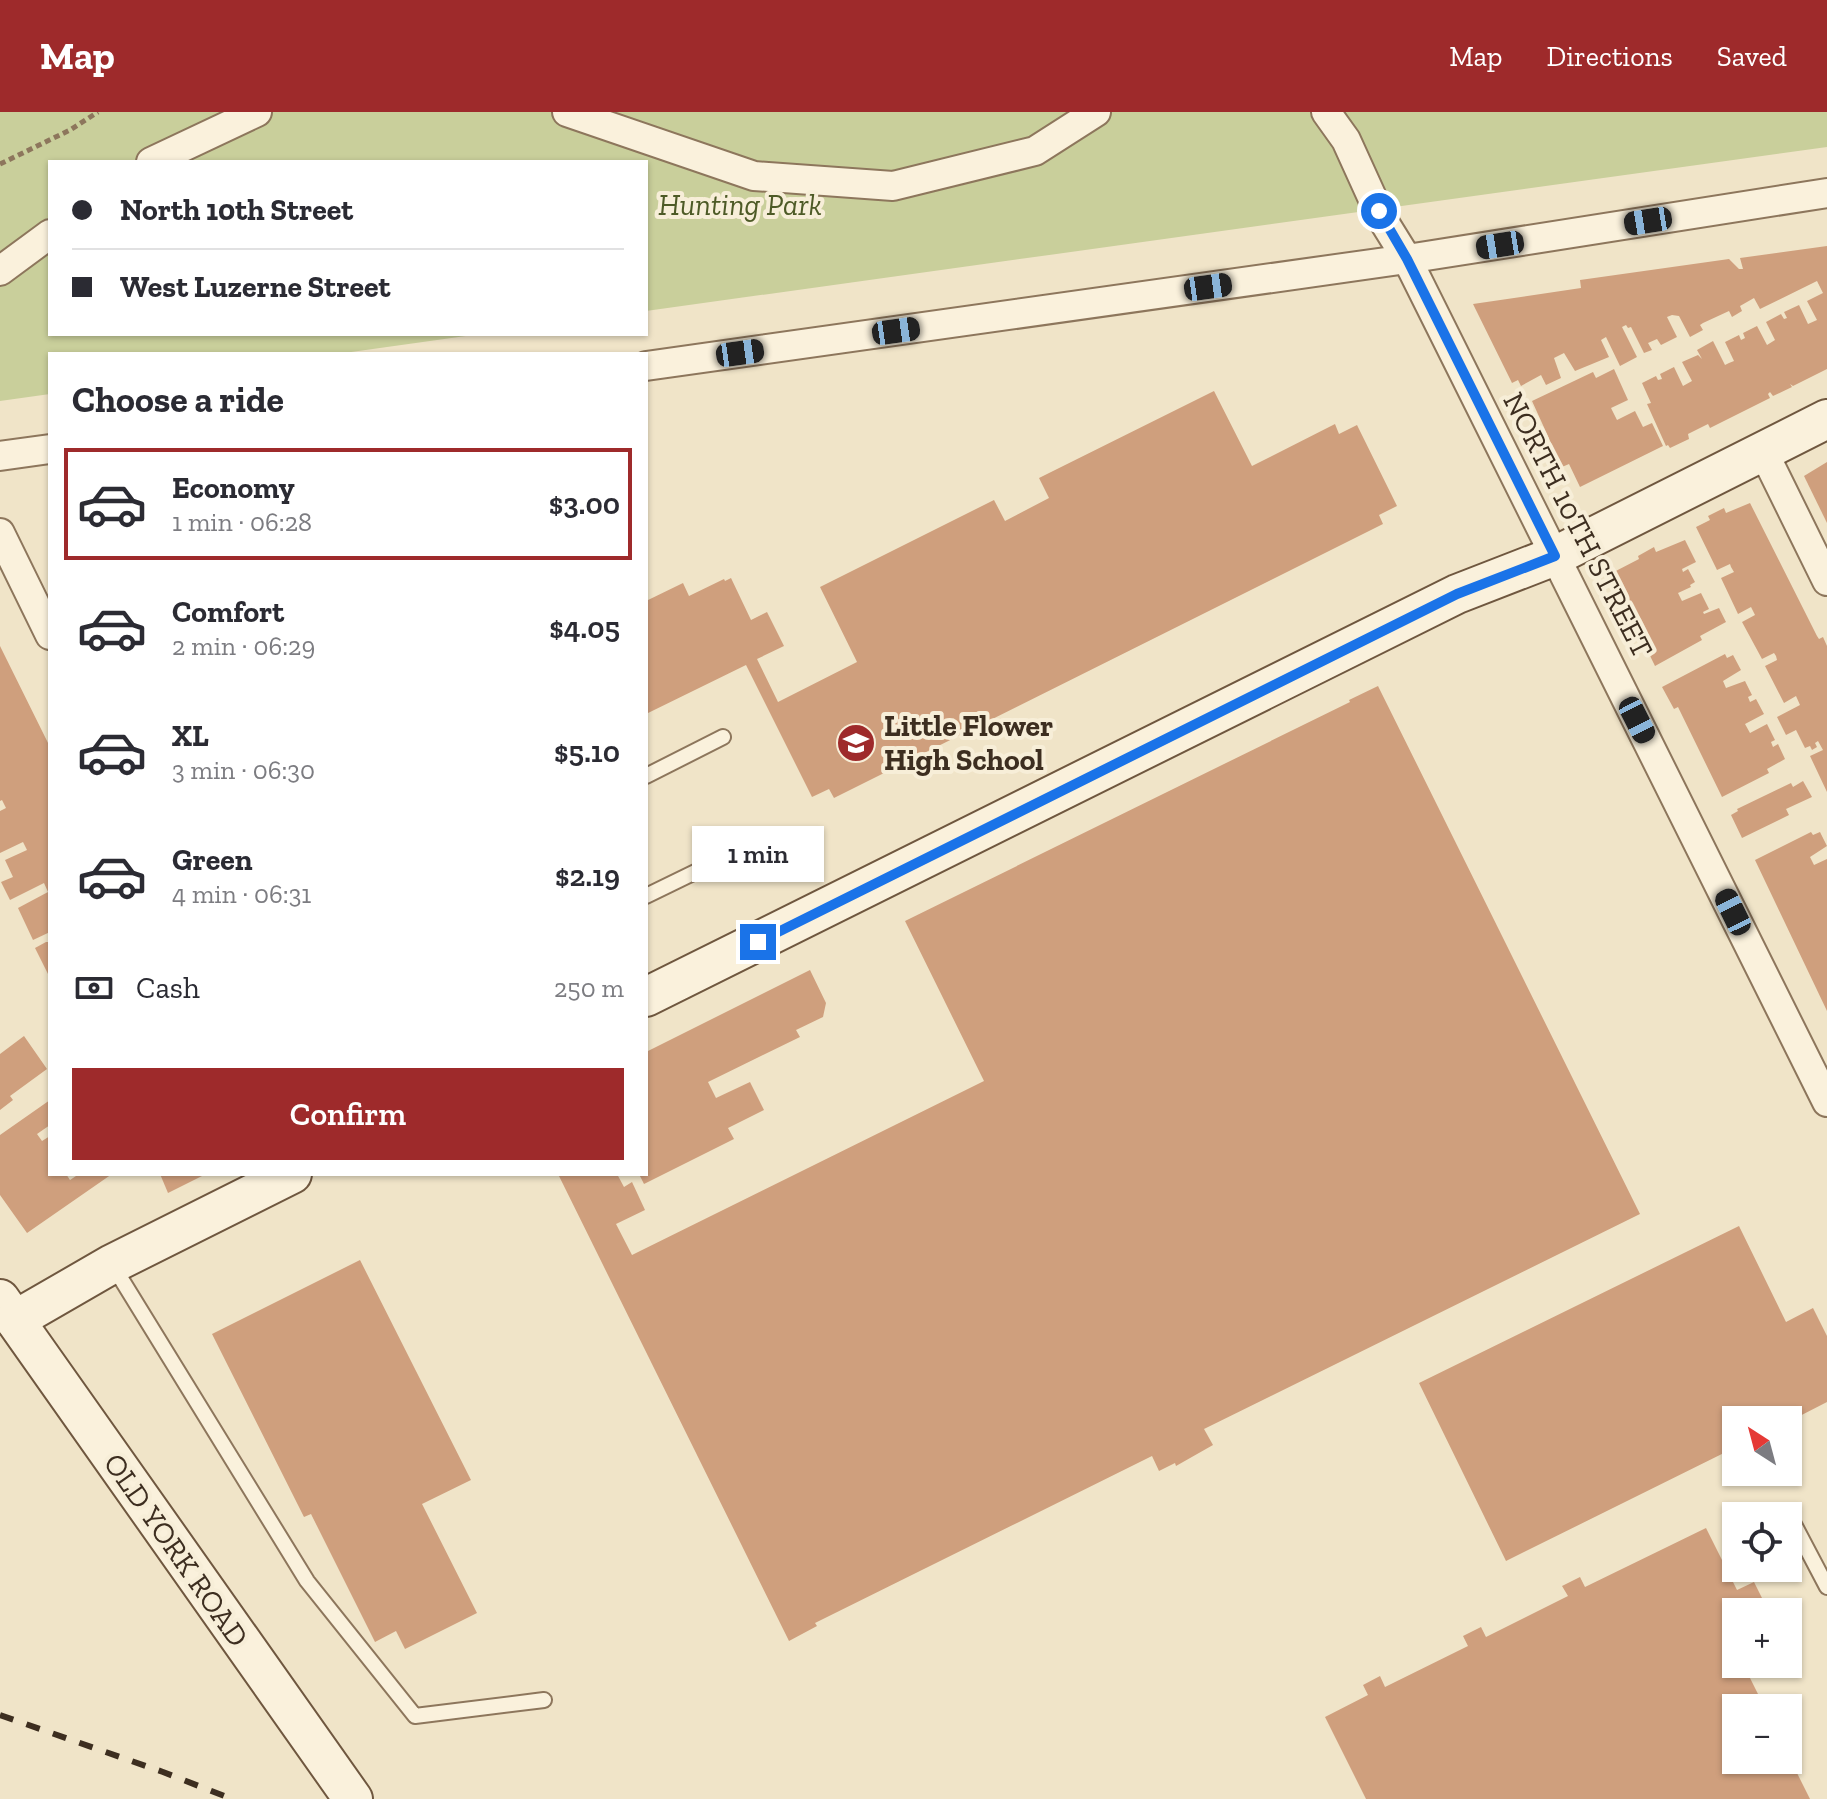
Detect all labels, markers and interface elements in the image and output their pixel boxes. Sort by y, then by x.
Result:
text: Map [40,33,115,79]
text: Map [1449,40,1502,73]
text: Directions [1546,40,1673,73]
text: Saved [1717,40,1787,73]
park label: Hunting Park [658,187,822,223]
text: North 10th Street [120,192,353,228]
route start [1361,193,1397,229]
car [1622,205,1674,237]
car [1474,229,1526,261]
text: West Luzerne Street [120,269,390,305]
car [1183,272,1233,302]
car [871,316,921,346]
car [715,338,765,368]
text: Choose a ride [72,378,284,421]
street label: NORTH 10TH STREET [1495,386,1661,664]
icon: car [76,468,148,540]
text: Economy [172,470,295,506]
text: $3.00 [549,486,620,522]
text: 1 min · 06:28 [172,506,312,538]
icon: car [76,592,148,664]
text: Comfort [172,594,284,630]
text: $4.05 [549,610,620,646]
text: 2 min · 06:29 [172,630,315,662]
car [1615,693,1659,747]
place label: Little Flower High School [884,708,1053,778]
icon: car [76,716,148,788]
text: XL [172,718,209,754]
school or university icon: Little Flower High School [835,722,877,764]
text: $5.10 [554,734,620,770]
text: 3 min · 06:30 [172,754,315,786]
callout: 1 min [692,826,824,882]
text: 1 min [727,838,789,870]
icon: car [76,840,148,912]
text: Green [172,842,252,878]
text: $2.19 [555,858,620,894]
text: 4 min · 06:31 [172,878,311,910]
car [1712,885,1754,939]
route end [740,924,776,960]
icon: cash [72,966,116,1010]
text: Cash [136,970,200,1006]
text: 250 m [554,972,624,1004]
button: Confirm [72,1068,624,1160]
north arrow [1722,1406,1802,1486]
map controls [1722,1406,1802,1774]
street label: OLD YORK ROAD [96,1446,256,1654]
button: locate [1722,1502,1802,1582]
button: + [1722,1598,1802,1678]
button: − [1722,1694,1802,1774]

